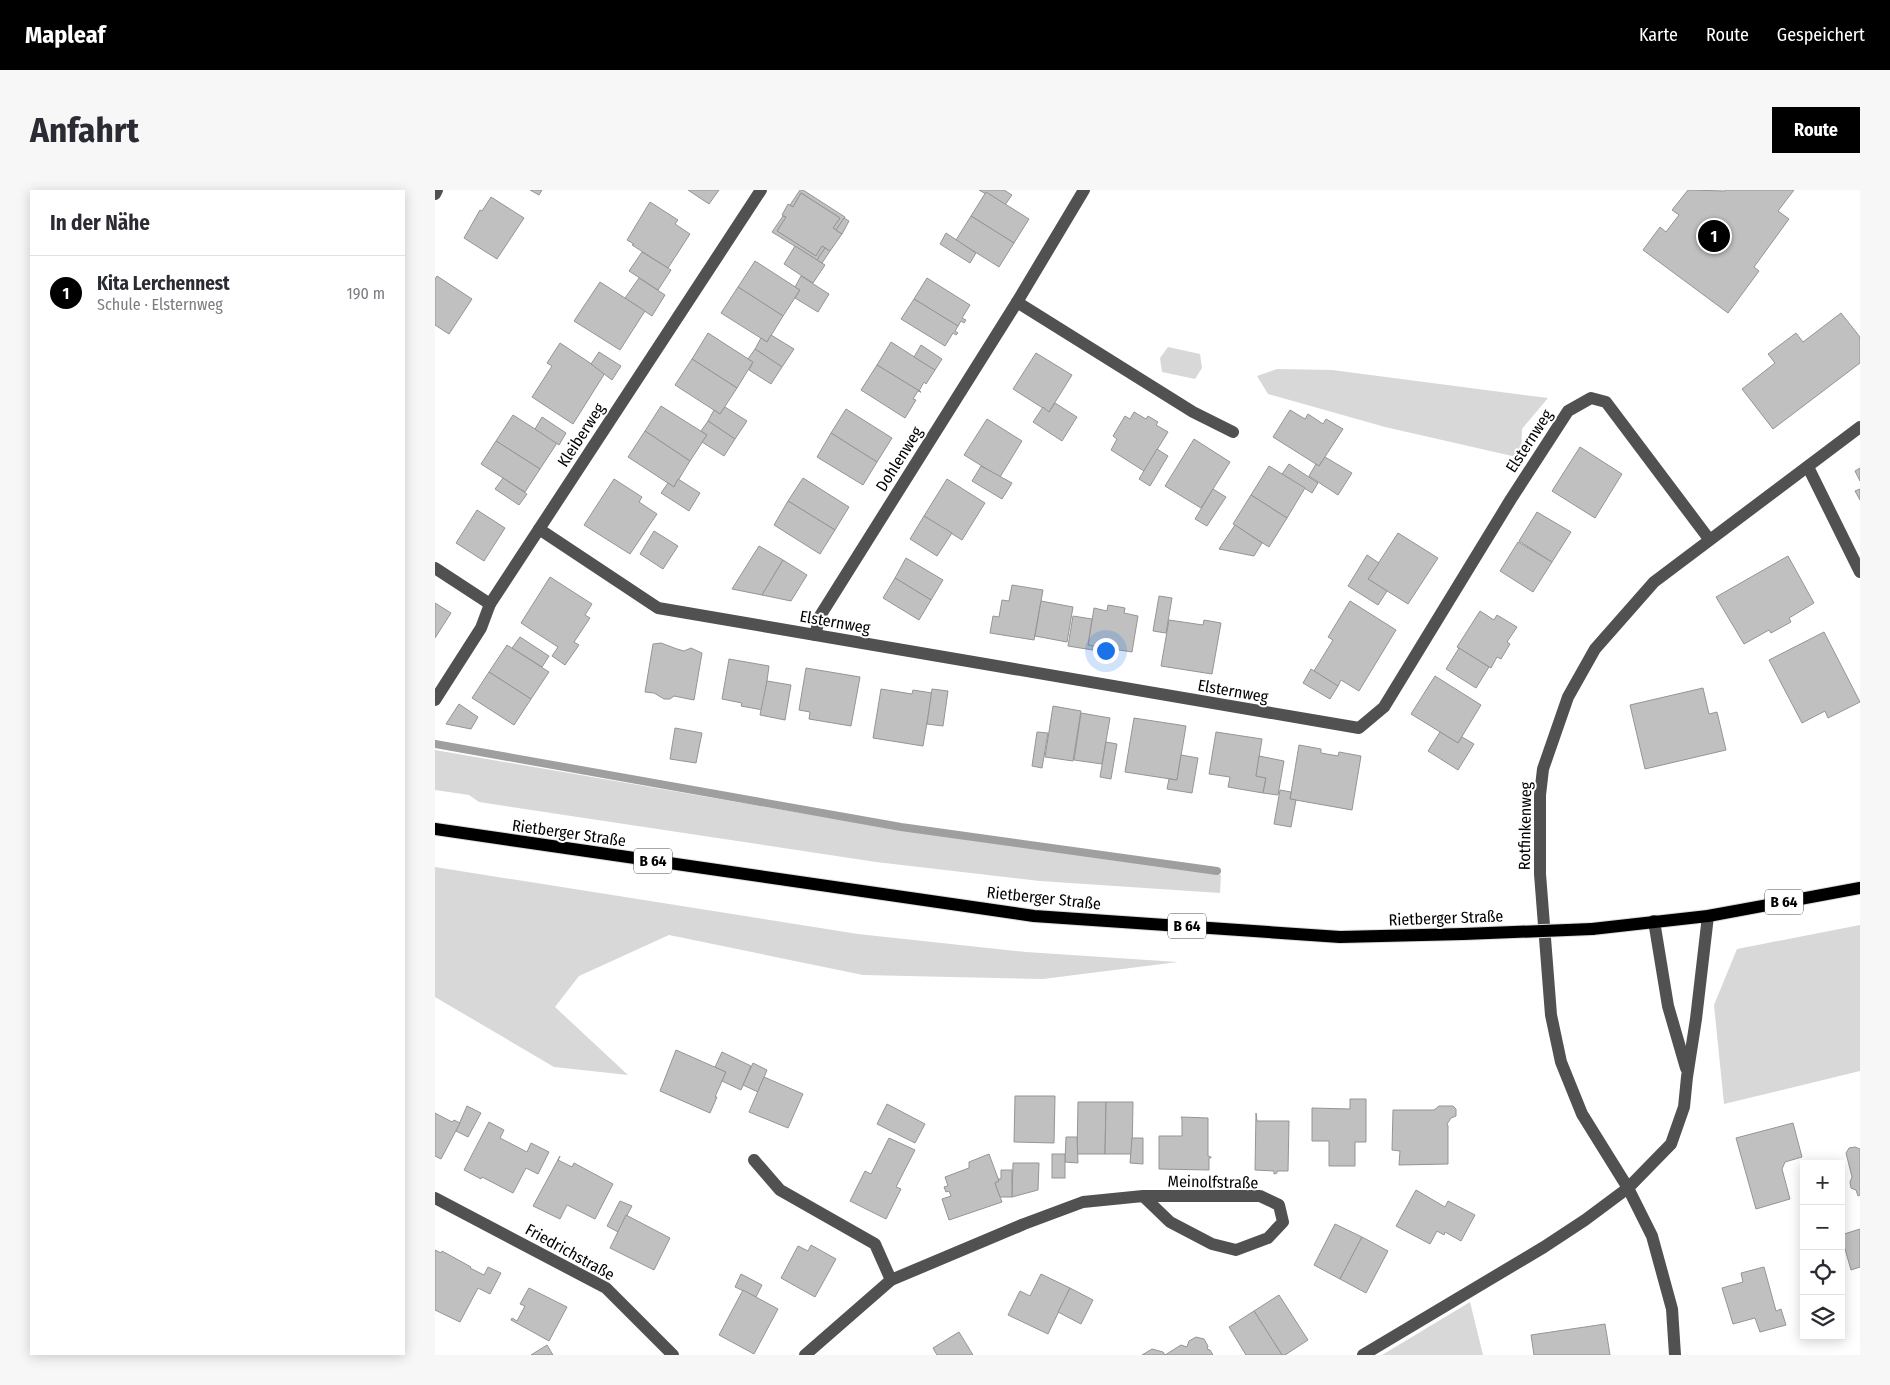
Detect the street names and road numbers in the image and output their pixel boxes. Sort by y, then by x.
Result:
street label: Kleiberweg [553,399,609,471]
street label: Elsternweg [1502,406,1557,476]
street label: Dohlenweg [872,423,927,495]
street label: Elsternweg [798,606,872,638]
street label: Elsternweg [1196,675,1270,707]
street label: Rotfinkenweg [1515,781,1535,870]
street label: Rietberger Straße [511,816,627,850]
road number: B 64 [634,848,672,874]
street label: Rietberger Straße [986,883,1102,913]
road number: B 64 [1765,890,1803,914]
street label: Rietberger Straße [1388,907,1504,929]
road number: B 64 [1168,914,1206,938]
street label: Meinolfstraße [1167,1172,1259,1192]
street label: Friedrichstraße [522,1220,618,1284]

